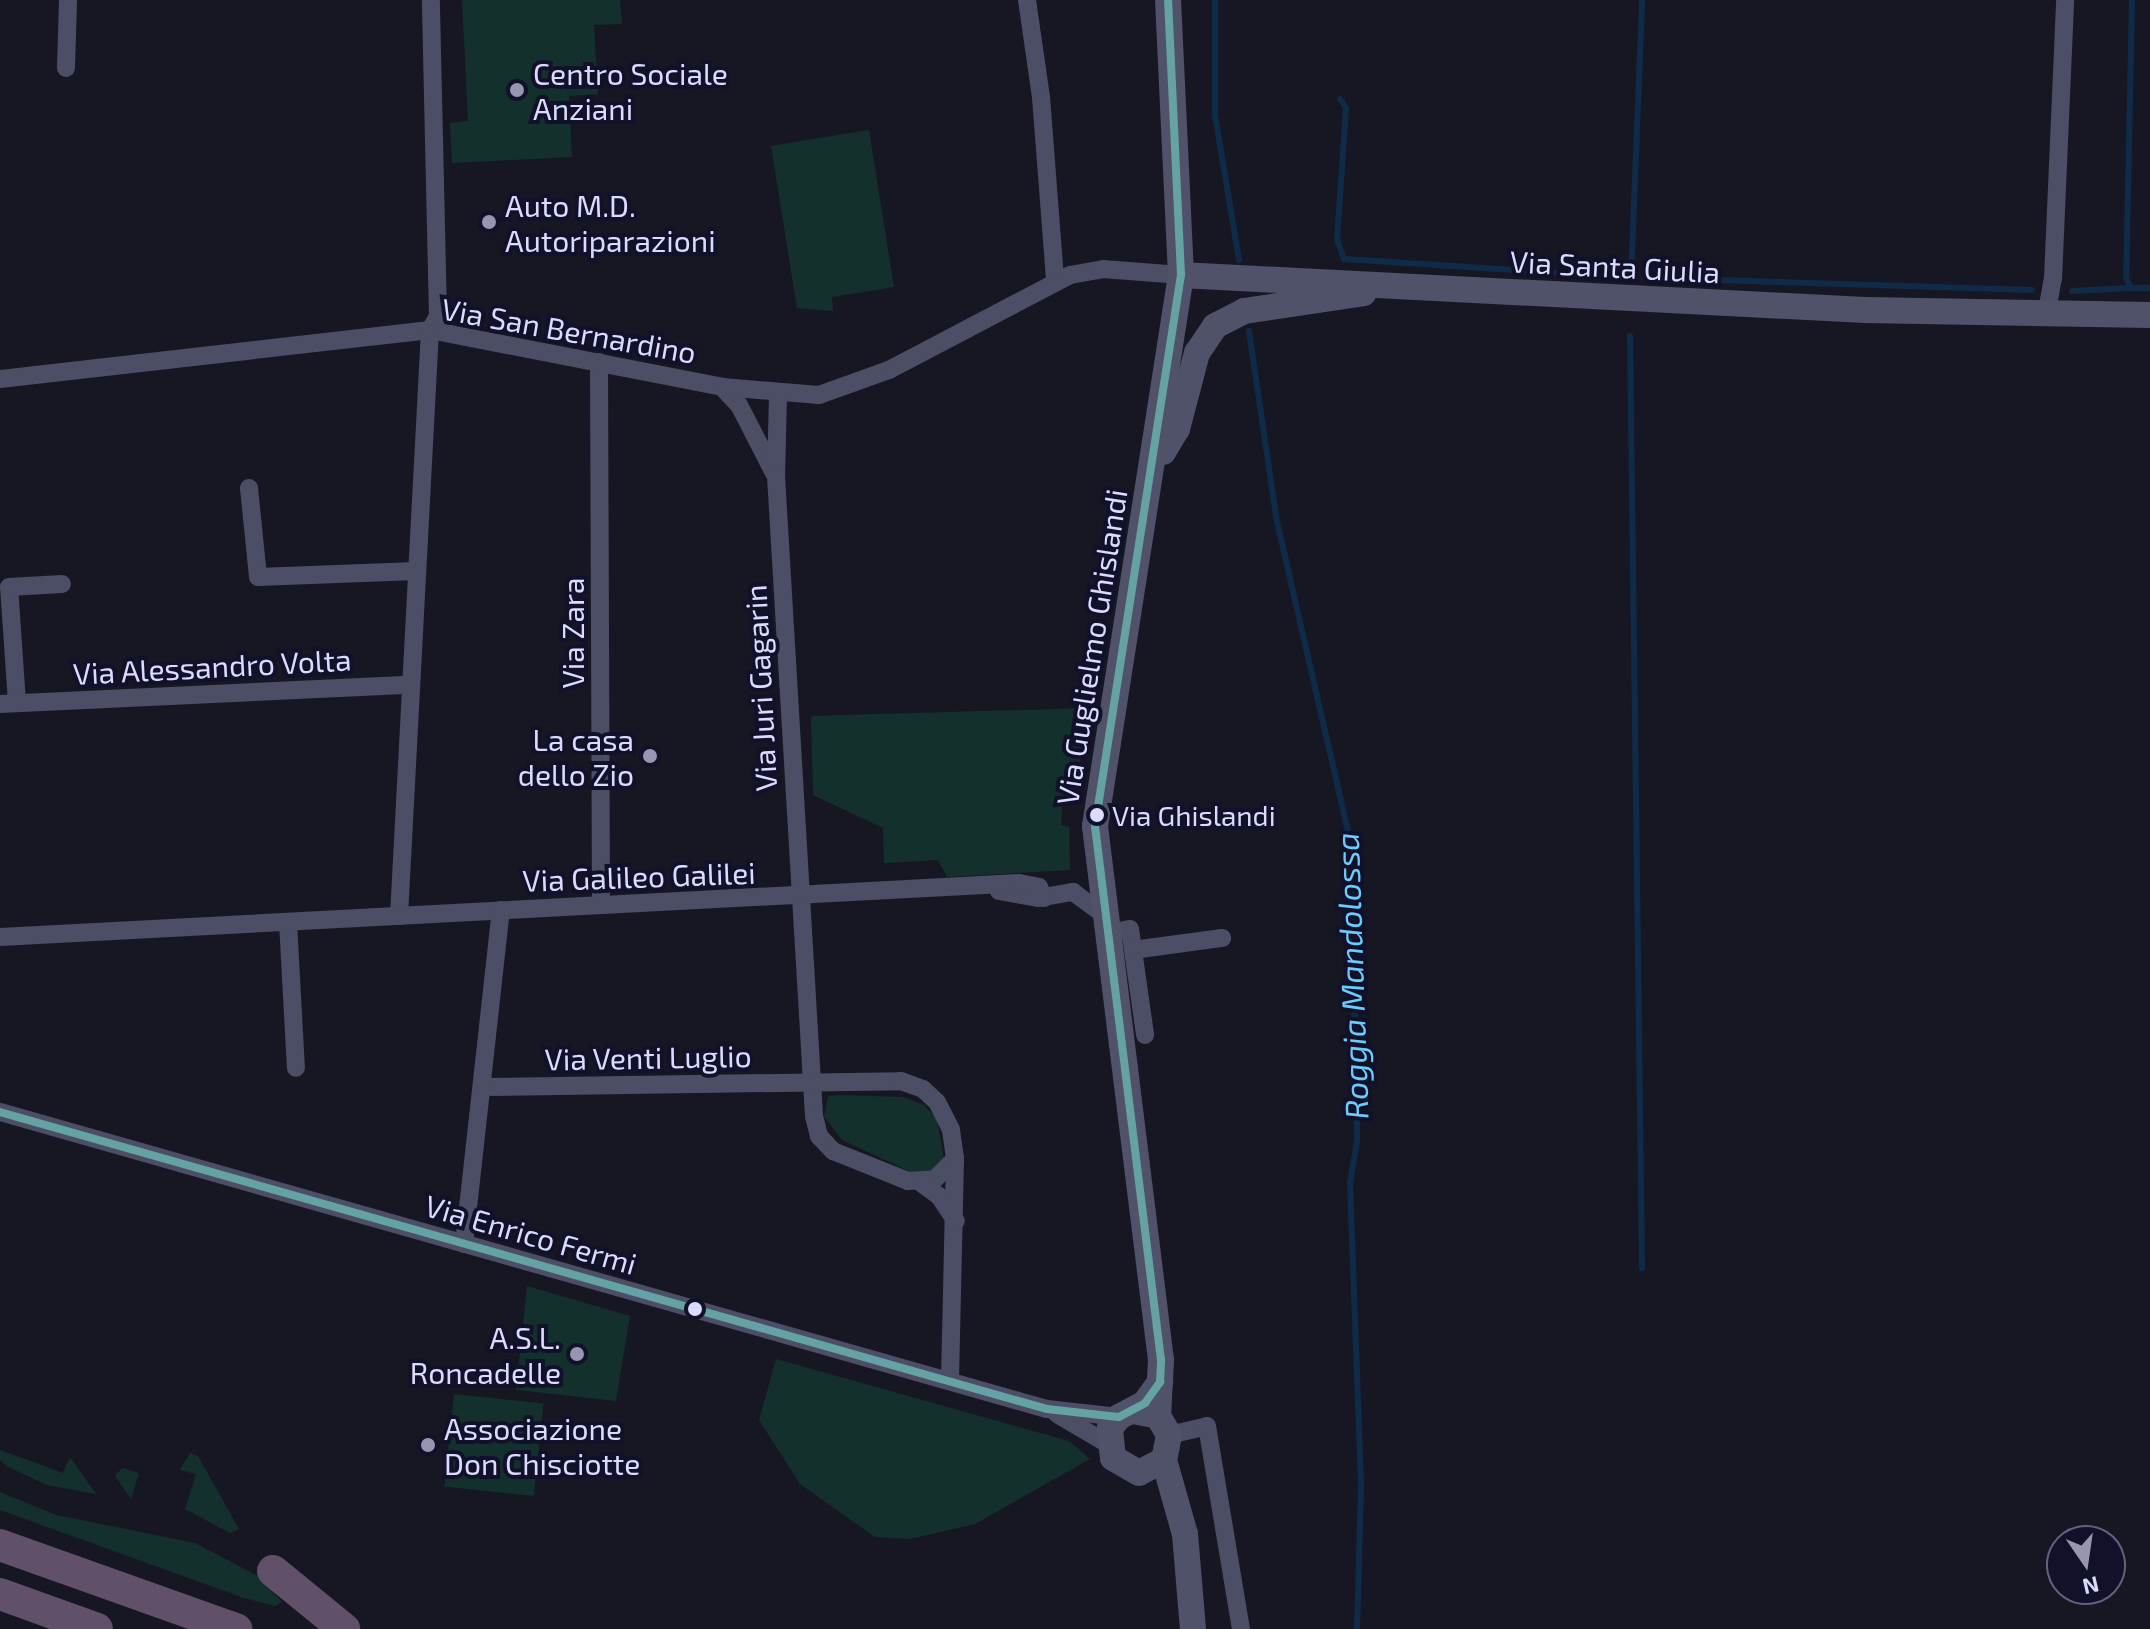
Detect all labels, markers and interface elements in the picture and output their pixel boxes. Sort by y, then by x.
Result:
place label: Centro Sociale Anziani [533,55,728,126]
marker: Centro Sociale Anziani [508,81,526,99]
place label: Auto M.D. Autoriparazioni [505,187,716,258]
marker: Auto M.D. Autoriparazioni [480,213,498,231]
street label: Via Santa Giulia [1509,243,1721,289]
street label: Via San Bernardino [439,290,699,370]
street label: Via Guglielmo Ghislandi [1048,486,1134,808]
street label: Via Zara [554,578,590,688]
street label: Via Juri Gagarin [737,583,783,793]
street label: Via Alessandro Volta [71,641,353,691]
place label: La casa dello Zio [518,721,634,792]
marker: La casa dello Zio [641,747,659,765]
place label: Via Ghislandi [1112,798,1276,832]
marker: Via Ghislandi [1089,807,1105,823]
water label: Roggia Mandolossa [1327,832,1375,1120]
street label: Via Galileo Galilei [522,854,756,898]
street label: Via Venti Luglio [544,1037,752,1077]
street label: Via Enrico Fermi [421,1187,641,1281]
unlabelled marker [687,1301,703,1317]
place label: A.S.L. Roncadelle [410,1319,561,1390]
marker: A.S.L. Roncadelle [568,1345,586,1363]
place label: Associazione Don Chisciotte [444,1410,640,1480]
marker: Associazione Don Chisciotte [419,1436,437,1454]
north arrow [2046,1525,2126,1605]
text: N [2080,1572,2102,1601]

